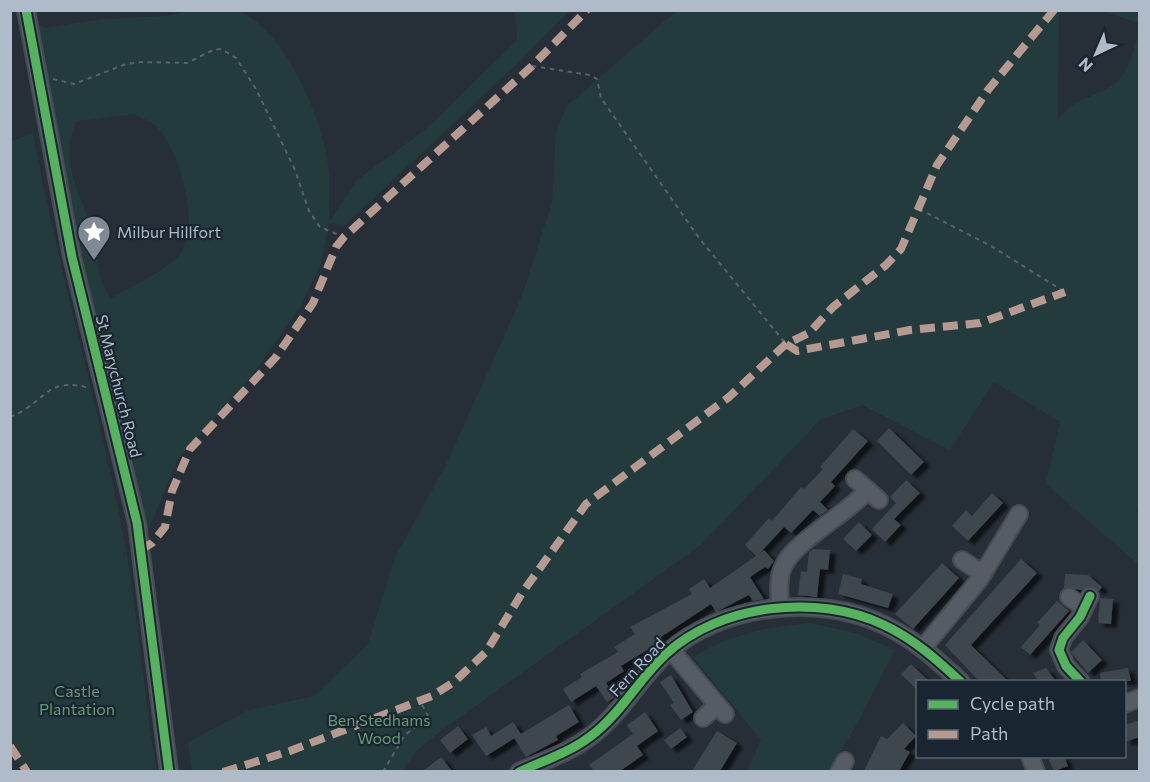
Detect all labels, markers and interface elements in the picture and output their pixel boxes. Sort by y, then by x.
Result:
north arrow [1066,24,1126,84]
text: N [1074,54,1096,76]
place icon: Milbur Hillfort [76,214,112,261]
place label: Milbur Hillfort [117,222,221,241]
street label: St Marychurch Road [93,313,146,459]
street label: Fern Road [605,633,669,700]
legend [916,680,1126,758]
park label: Castle Plantation [39,681,115,718]
text: Cycle path [970,692,1055,714]
park label: Ben Stedhams Wood [327,710,431,747]
text: Path [970,722,1008,744]

